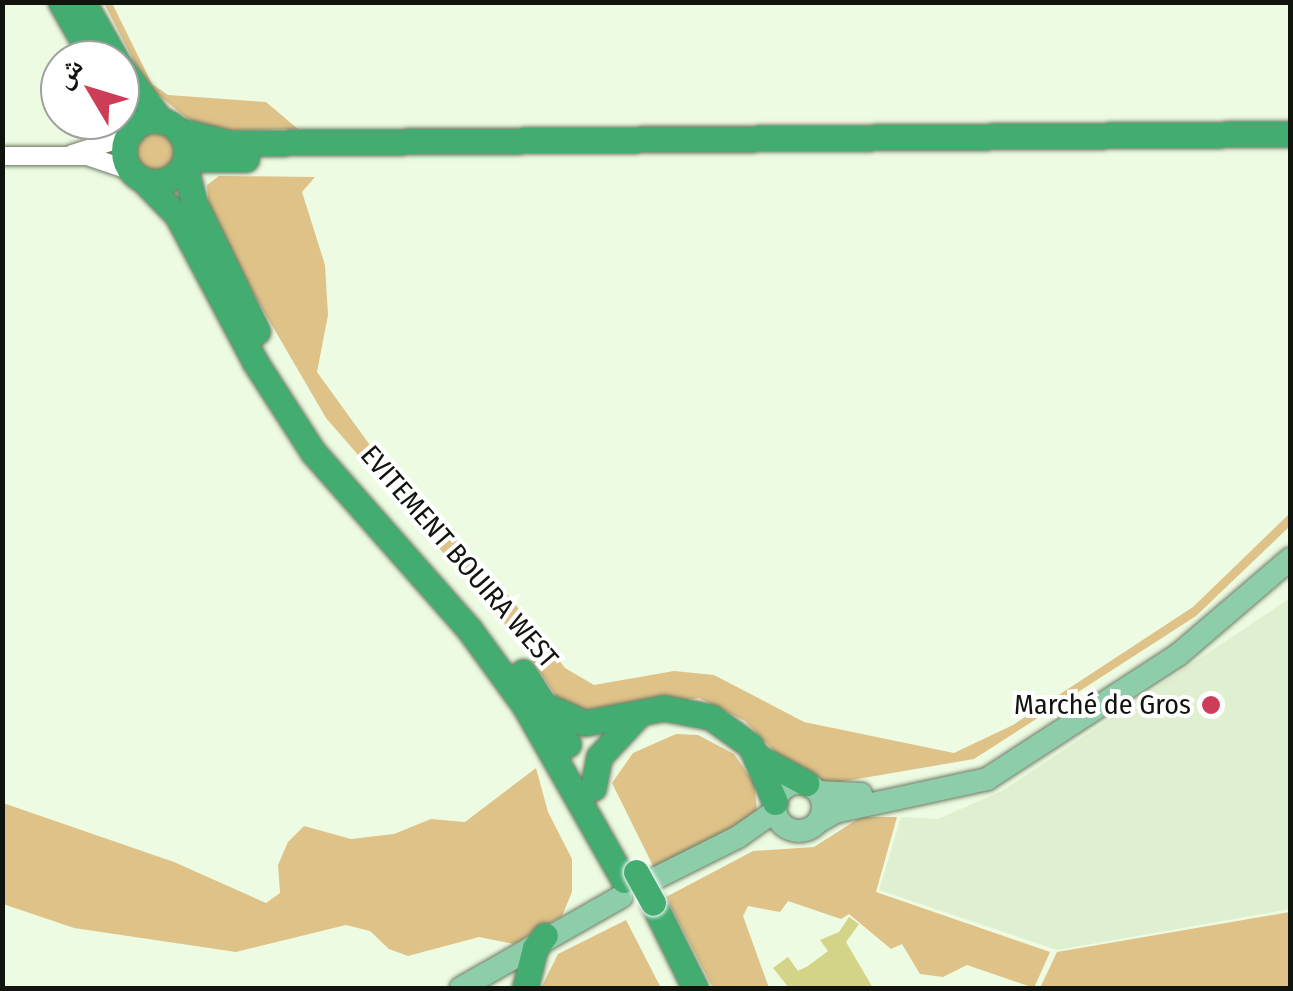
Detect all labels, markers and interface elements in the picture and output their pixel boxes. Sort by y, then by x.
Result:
north arrow [40,40,140,140]
text: ش [45,51,90,94]
street label: EVITEMENT BOUIRA WEST [353,439,565,675]
place label: Marché de Gros [1014,688,1191,722]
marker: Marché de Gros [1200,694,1222,716]

